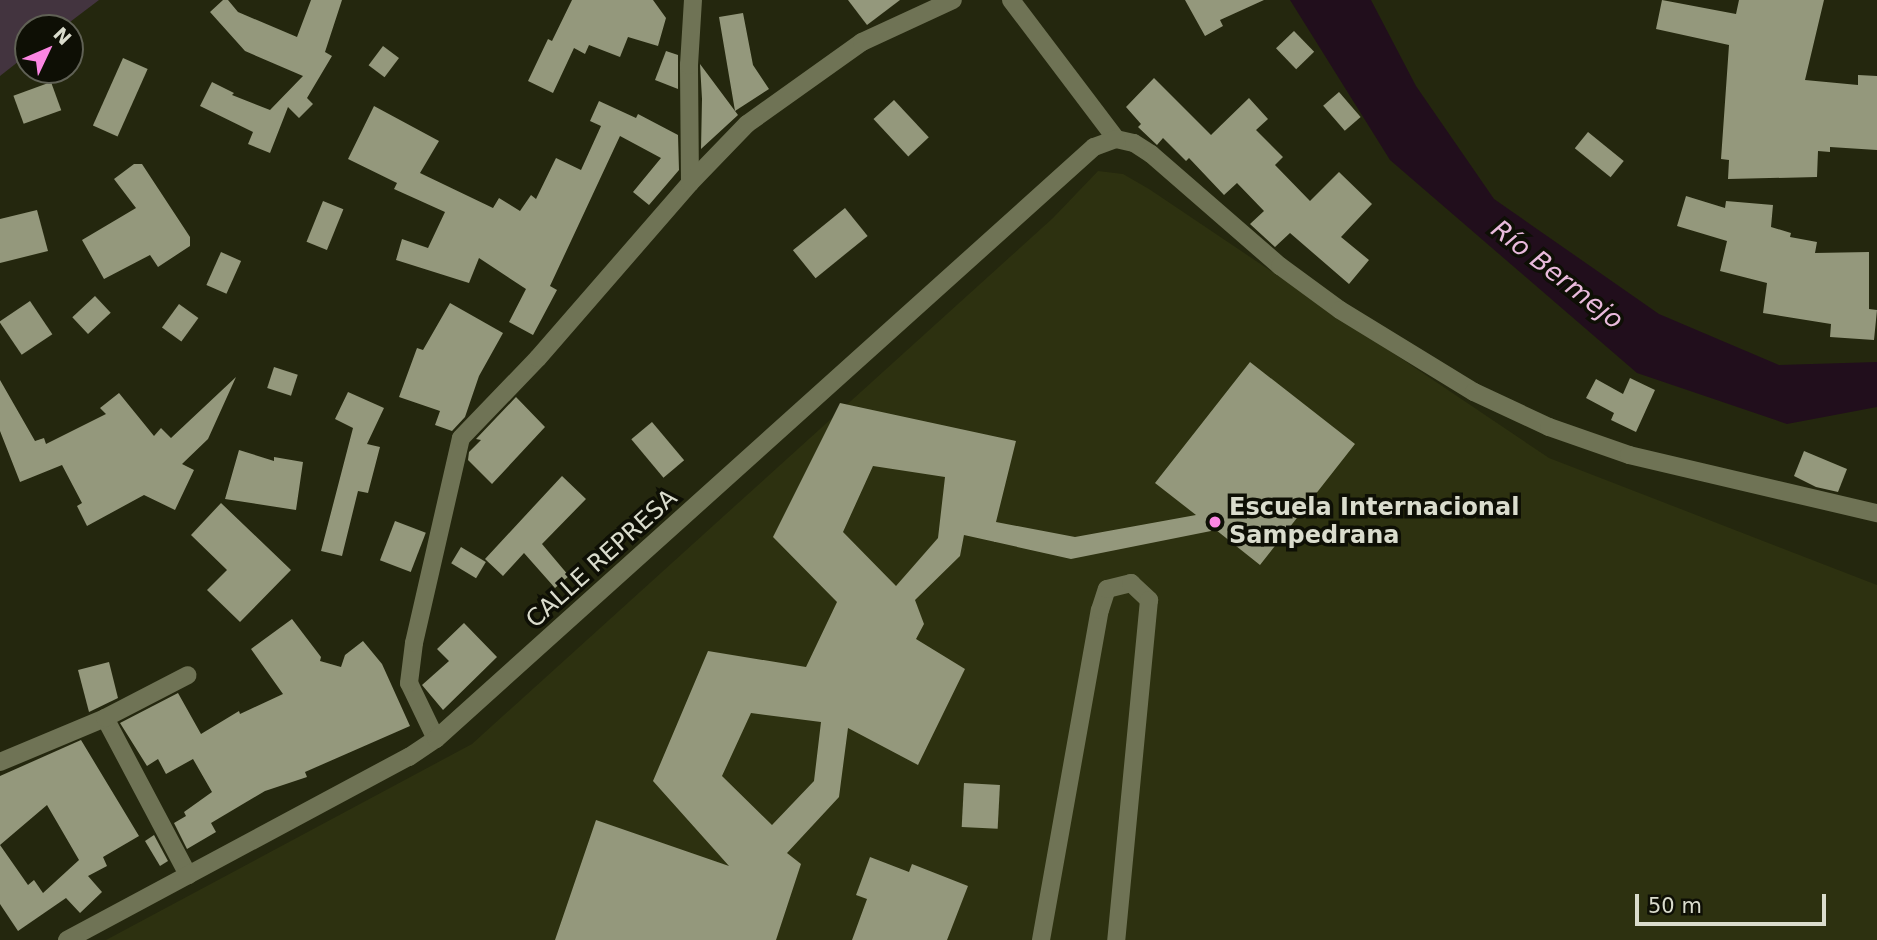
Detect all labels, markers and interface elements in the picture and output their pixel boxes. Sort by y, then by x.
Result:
north arrow [14,14,84,84]
text: N [49,22,76,49]
water label: Río Bermejo [1485,214,1629,336]
street label: CALLE REPRESA [521,484,683,634]
place label: Escuela Internacional Sampedrana [1229,494,1519,550]
marker: Escuela Internacional Sampedrana [1207,514,1223,530]
scale bar [1639,880,1830,924]
text: 50 m [1648,894,1702,918]

